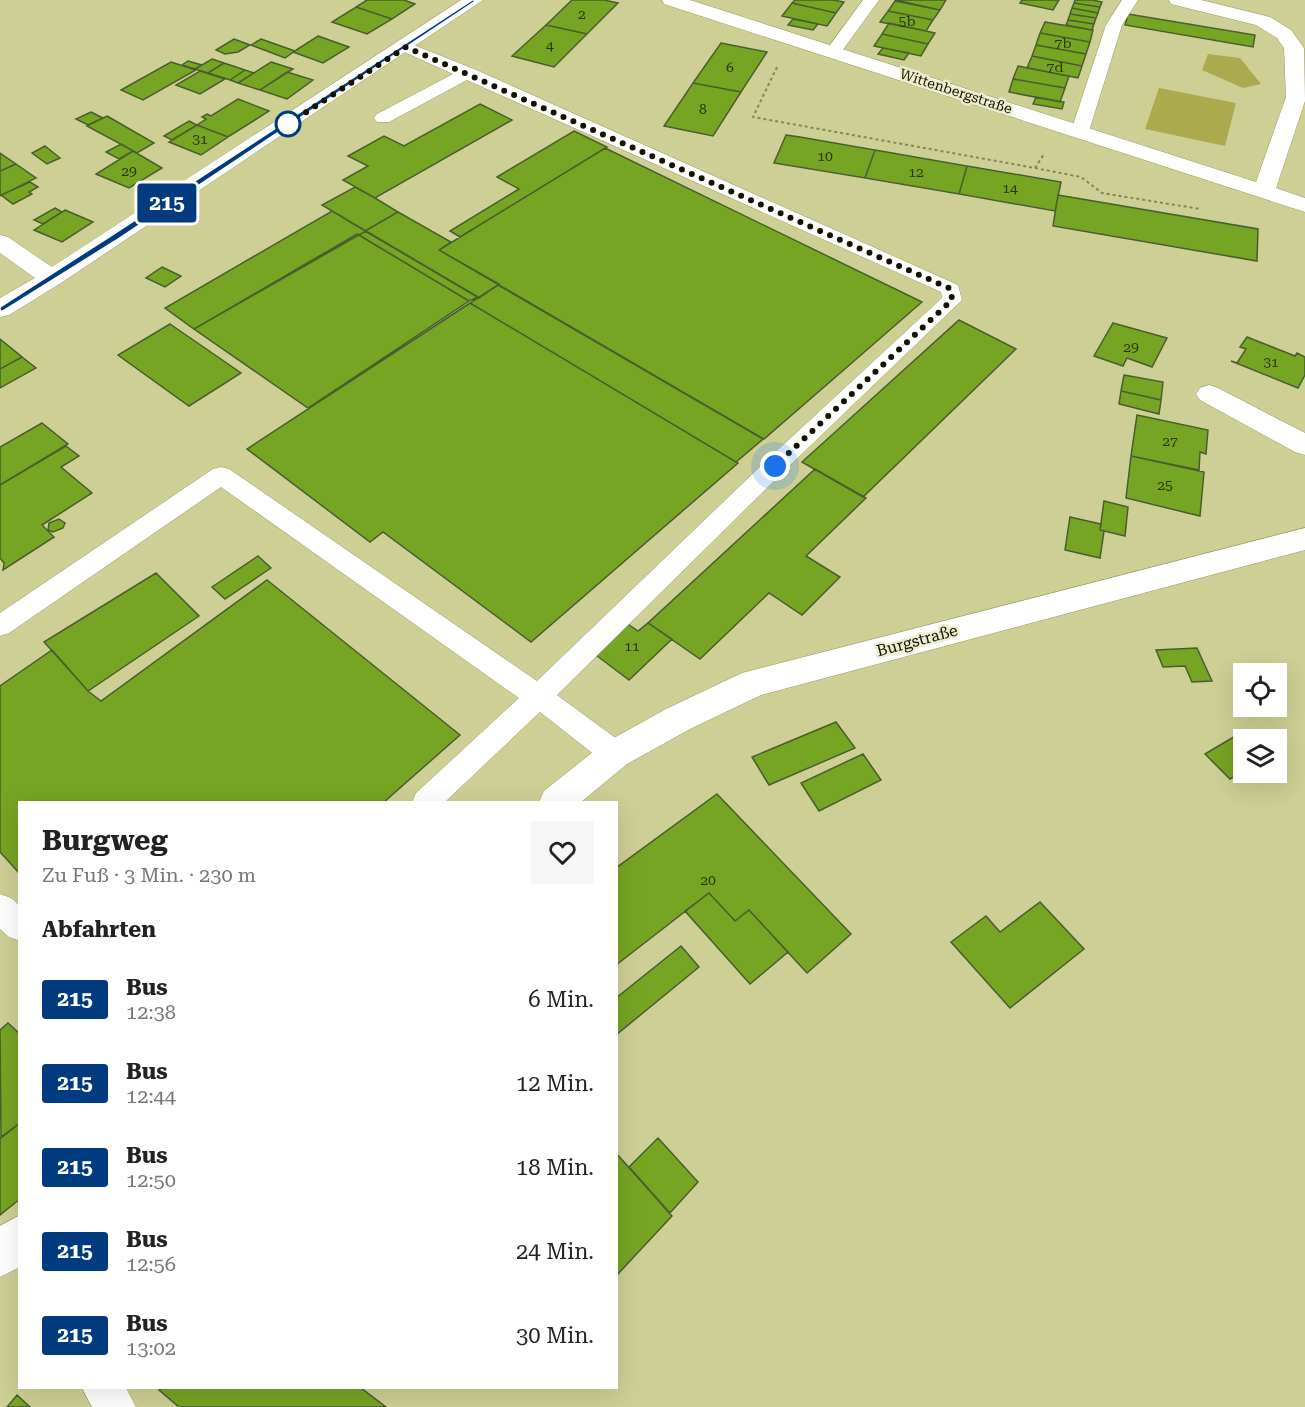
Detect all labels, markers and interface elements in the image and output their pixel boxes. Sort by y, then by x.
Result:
house number: 2 [578,6,586,22]
house number: 5b [899,13,915,29]
house number: 7b [1055,35,1071,51]
house number: 4 [546,37,554,53]
house number: 6 [726,59,734,75]
house number: 7d [1047,59,1063,75]
street label: Wittenbergstraße [898,65,1015,117]
house number: 8 [699,101,707,117]
unlabelled marker [275,111,301,137]
house number: 31 [192,131,208,147]
house number: 10 [817,148,833,164]
house number: 29 [121,163,137,179]
house number: 12 [908,164,924,180]
house number: 14 [1002,180,1018,196]
line badge: 215 [132,184,201,222]
text: 215 [149,191,185,215]
house number: 29 [1123,339,1139,355]
house number: 31 [1263,354,1279,370]
house number: 27 [1162,433,1178,449]
your location [760,451,790,481]
house number: 25 [1157,477,1173,493]
street label: Burgstraße [874,620,960,660]
house number: 11 [624,638,640,654]
map controls [1233,663,1287,783]
button: locate [1233,663,1287,717]
button: layers [1233,729,1287,783]
button: heart [531,821,594,884]
text: Burgweg [42,824,168,857]
text: Zu Fuß · 3 Min. · 230 m [42,863,256,887]
house number: 20 [700,872,716,888]
text: Abfahrten [42,917,156,942]
text: Bus [126,975,168,1000]
text: 215 [57,987,93,1011]
text: 6 Min. [528,987,594,1012]
text: 12:38 [126,1000,176,1024]
text: Bus [126,1059,168,1084]
text: 215 [57,1071,93,1095]
text: 12 Min. [516,1071,594,1096]
text: 12:44 [126,1084,176,1108]
text: Bus [126,1143,168,1168]
text: 215 [57,1155,93,1179]
text: 18 Min. [516,1155,594,1180]
text: 12:50 [126,1168,176,1192]
text: Bus [126,1227,168,1252]
text: 215 [57,1239,93,1263]
text: 24 Min. [516,1239,594,1264]
text: 12:56 [126,1252,176,1276]
text: Bus [126,1311,168,1336]
text: 215 [57,1323,93,1347]
text: 30 Min. [516,1323,594,1348]
text: 13:02 [126,1336,176,1360]

